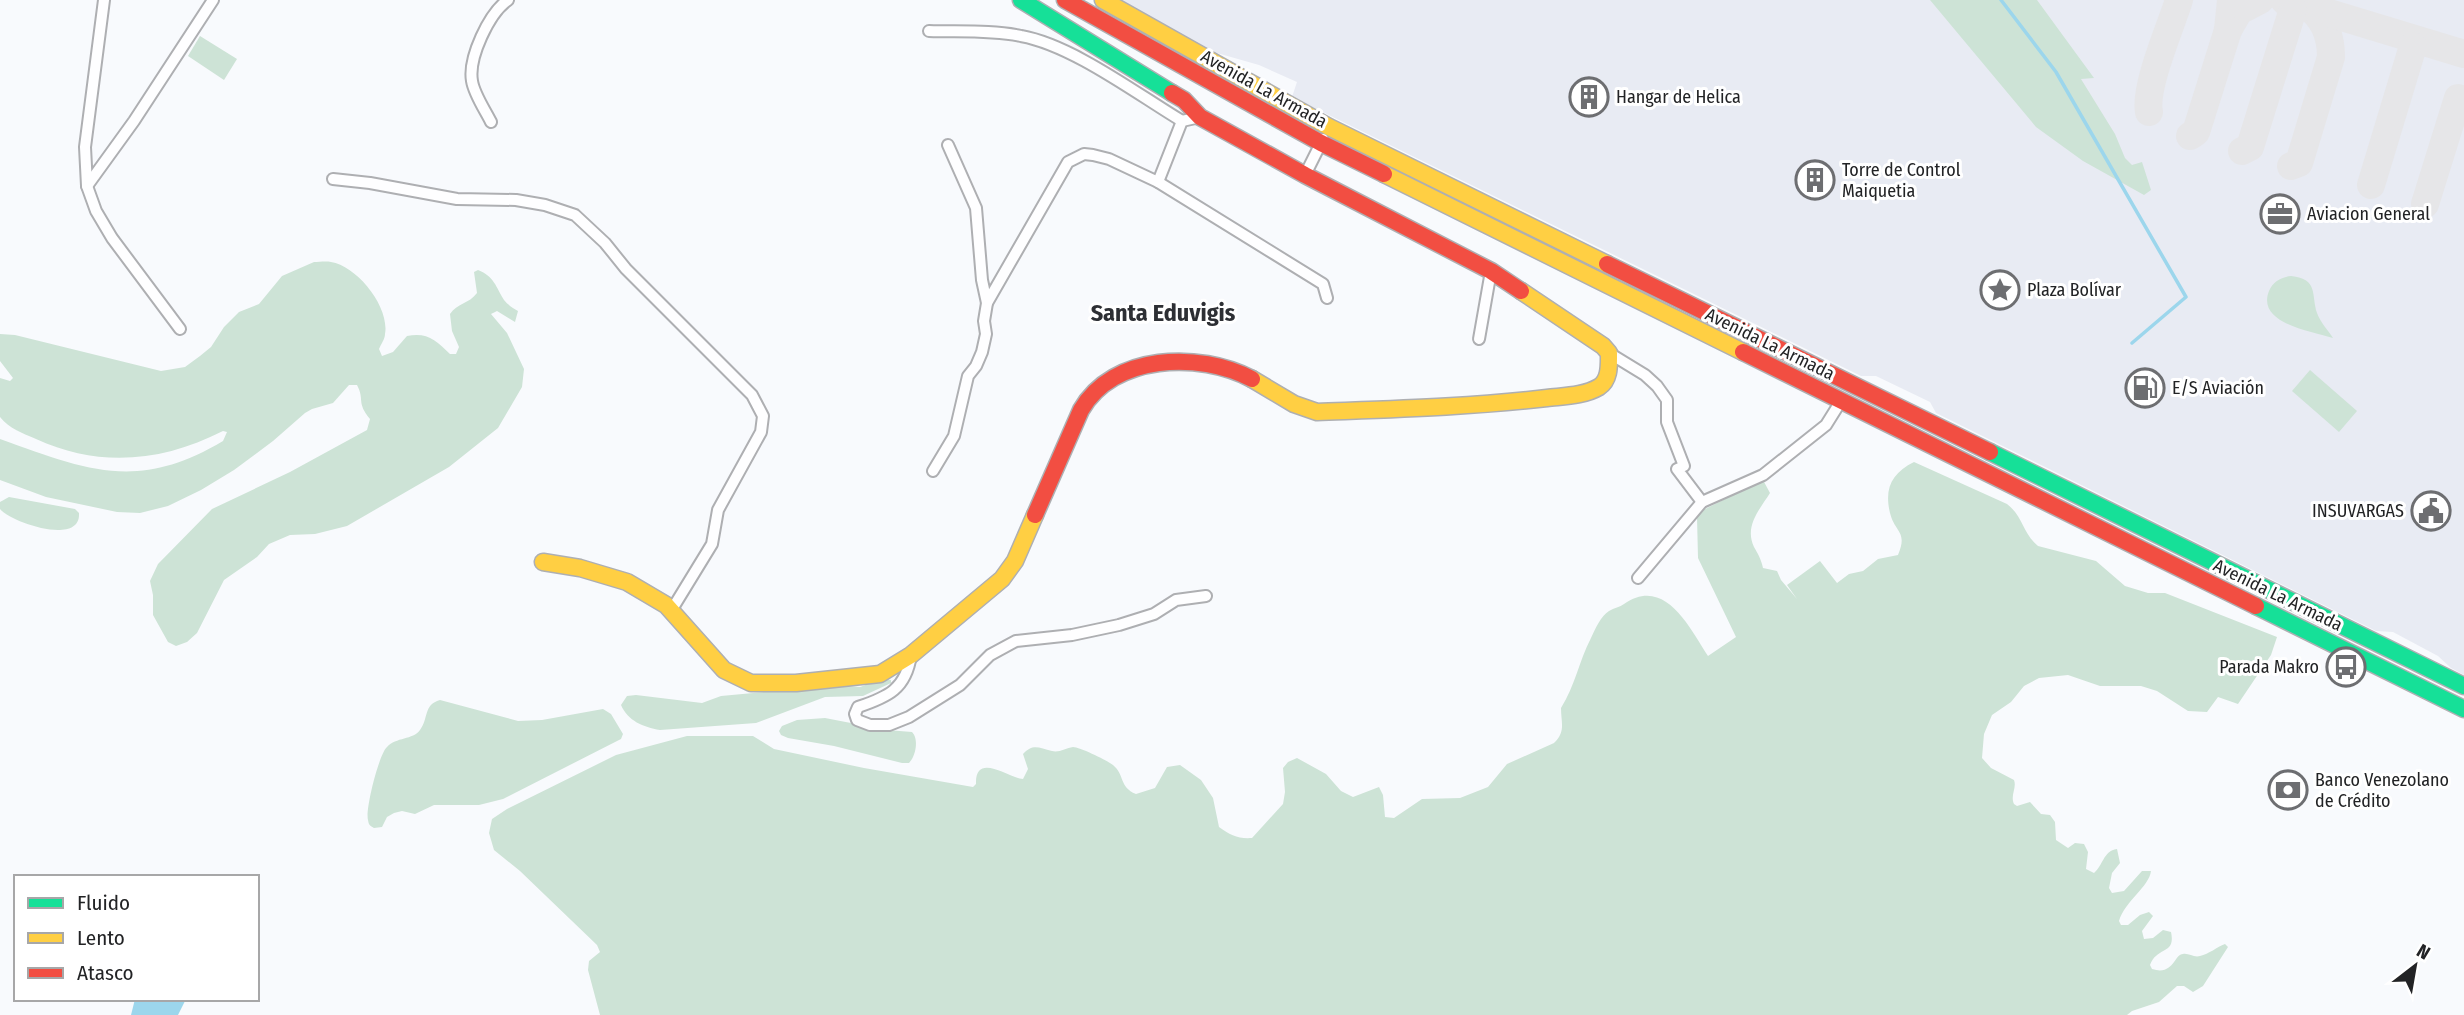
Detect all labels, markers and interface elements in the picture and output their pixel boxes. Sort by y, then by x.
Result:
street label: Avenida La Armada [1197,45,1331,133]
building icon: Hangar de Helica [1568,76,1610,118]
place label: Hangar de Helica [1616,86,1741,108]
building icon: Torre de Control Maiquetia [1794,159,1836,201]
place label: Torre de Control Maiquetia [1842,159,1961,202]
office icon: Aviacion General [2259,193,2301,235]
place label: Aviacion General [2307,203,2430,225]
place icon: Plaza Bolívar [1979,269,2021,311]
place label: Plaza Bolívar [2027,279,2122,301]
district label: Santa Eduvigis [1091,299,1236,327]
street label: Avenida La Armada [1702,303,1838,385]
fuel station icon: E/S Aviación [2124,367,2166,409]
place label: E/S Aviación [2172,377,2264,399]
public building icon: INSUVARGAS [2410,490,2452,532]
place label: INSUVARGAS [2312,500,2404,522]
street label: Avenida La Armada [2210,554,2346,636]
bus stop icon: Parada Makro [2325,646,2367,688]
place label: Parada Makro [2219,656,2319,678]
bank icon: Banco Venezolano de Crédito [2267,769,2309,811]
place label: Banco Venezolano de Crédito [2315,769,2449,812]
legend [14,875,259,1001]
text: Fluido [77,890,130,916]
text: Lento [77,925,125,951]
north arrow [2380,931,2450,1001]
text: N [2413,939,2434,965]
text: Atasco [77,960,134,986]

